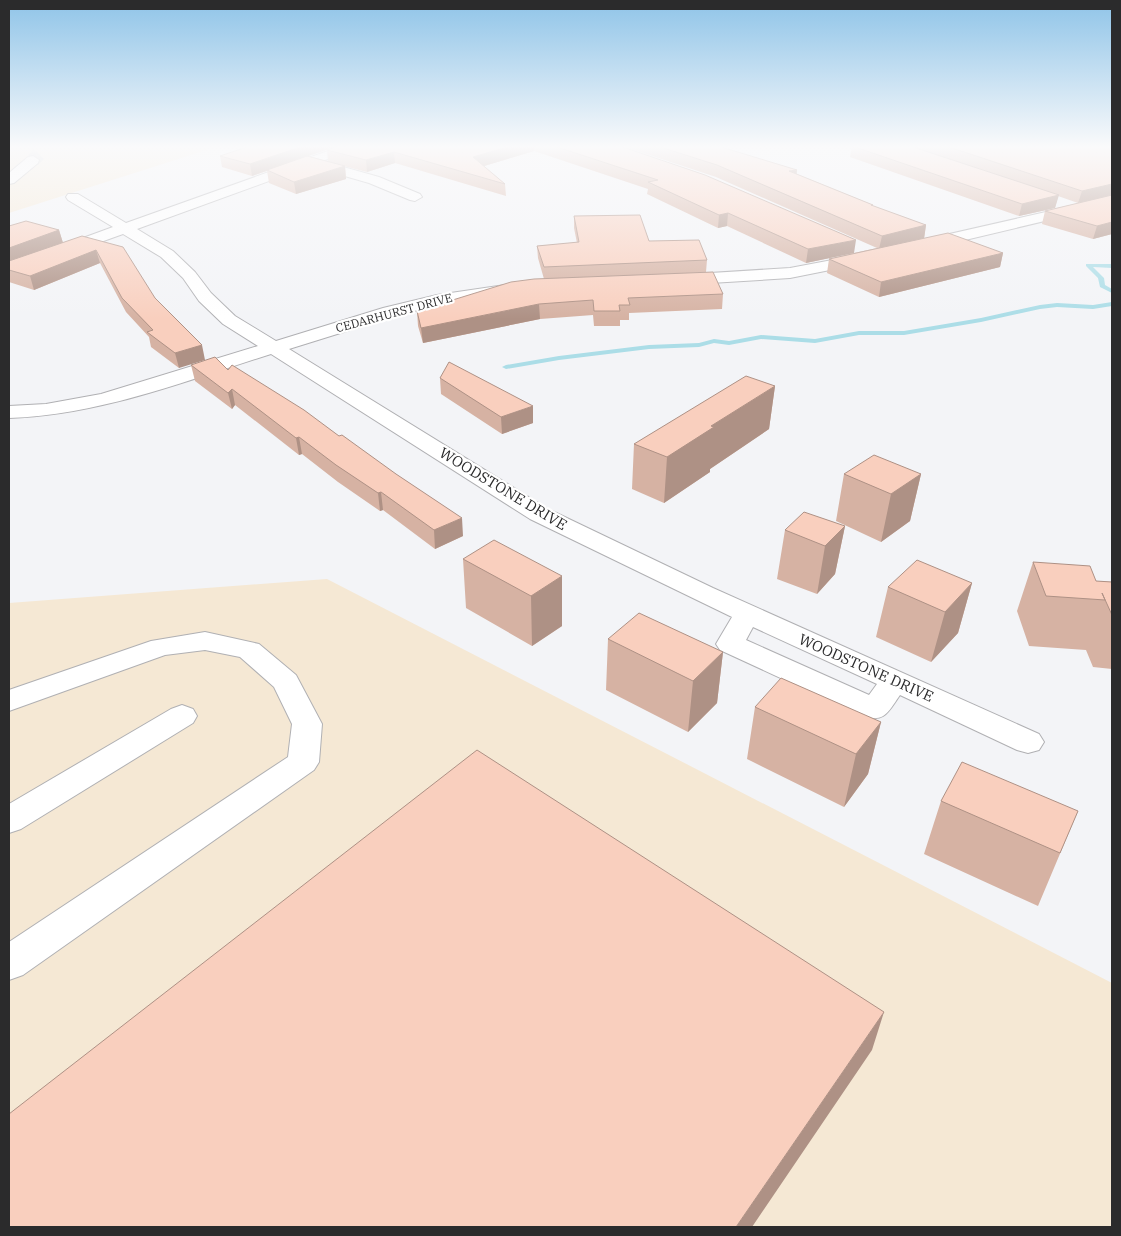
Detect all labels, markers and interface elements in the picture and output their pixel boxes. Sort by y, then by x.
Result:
street label: CEDARHURST DRIVE [334,290,454,335]
street label: WOODSTONE DRIVE [436,443,571,534]
street label: WOODSTONE DRIVE [796,629,937,706]

